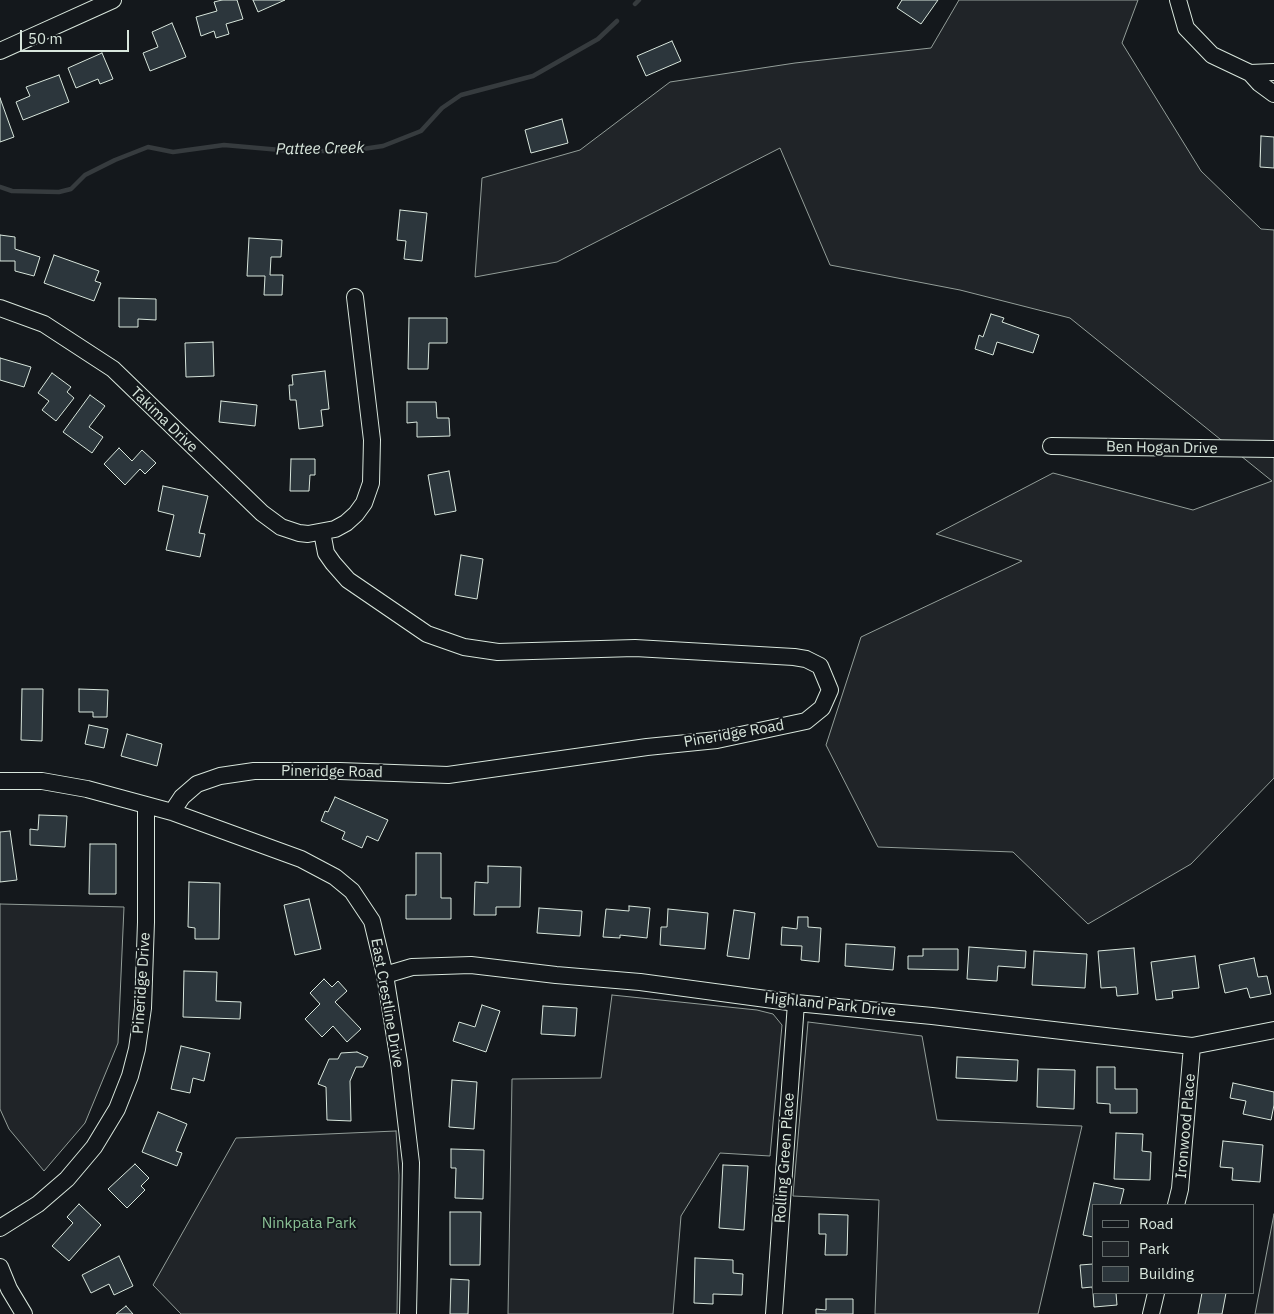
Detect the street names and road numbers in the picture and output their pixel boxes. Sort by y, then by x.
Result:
street label: Takima Drive [127,383,201,457]
street label: Ben Hogan Drive [1106,438,1218,458]
street label: Pineridge Road [682,716,786,752]
street label: Pineridge Road [281,762,383,782]
street label: Pineridge Drive [129,932,155,1034]
street label: East Crestline Drive [367,937,407,1069]
street label: Highland Park Drive [763,989,897,1021]
street label: Ironwood Place [1172,1073,1200,1179]
street label: Rolling Green Place [771,1092,799,1224]

